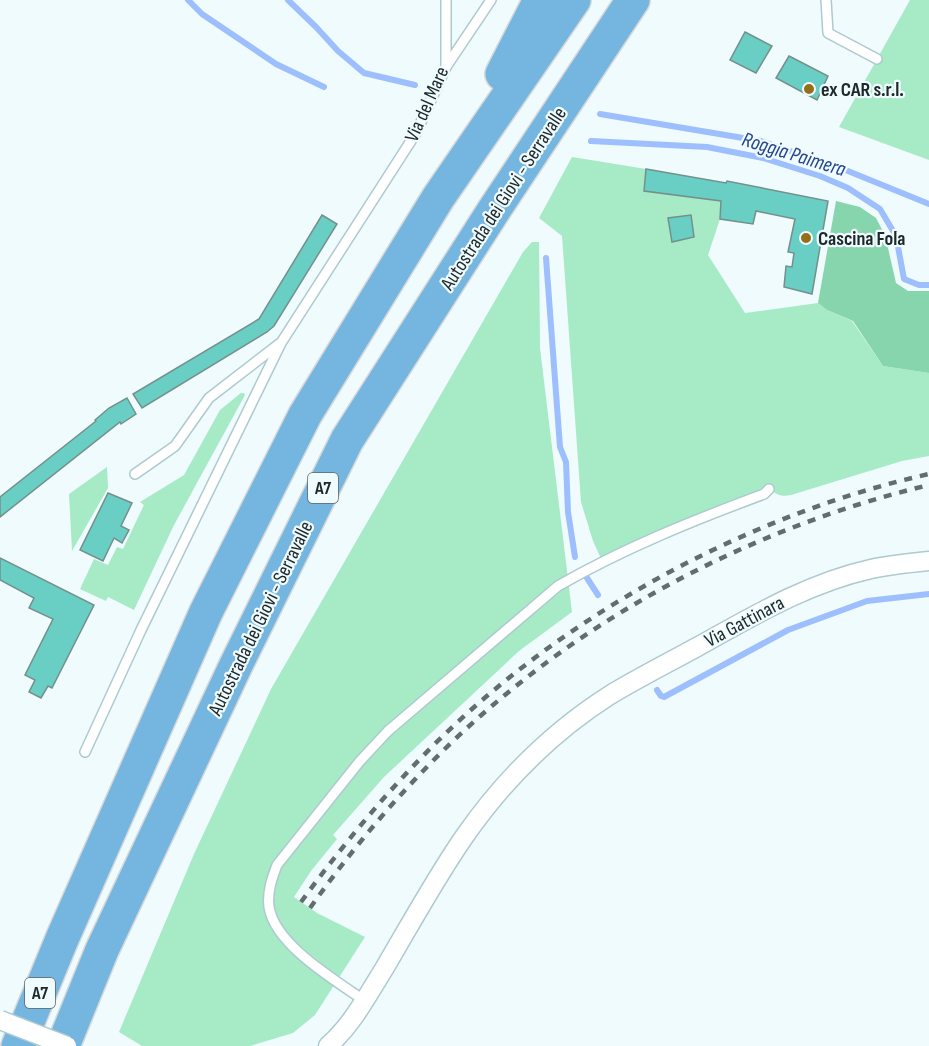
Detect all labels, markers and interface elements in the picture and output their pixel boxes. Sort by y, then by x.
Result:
street label: Via del Mare [400,63,454,146]
place label: ex CAR s.r.l. [821,78,904,102]
marker: ex CAR s.r.l. [802,82,816,96]
street label: Autostrada dei Giovi - Serravalle [435,103,572,295]
water label: Roggia Paimera [739,127,849,182]
place label: Cascina Fola [818,227,906,251]
marker: Cascina Fola [799,231,813,245]
road number: A7 [308,473,338,503]
street label: Autostrada dei Giovi - Serravalle [203,517,318,720]
street label: Via Gattinara [701,591,788,653]
road number: A7 [25,978,55,1008]

